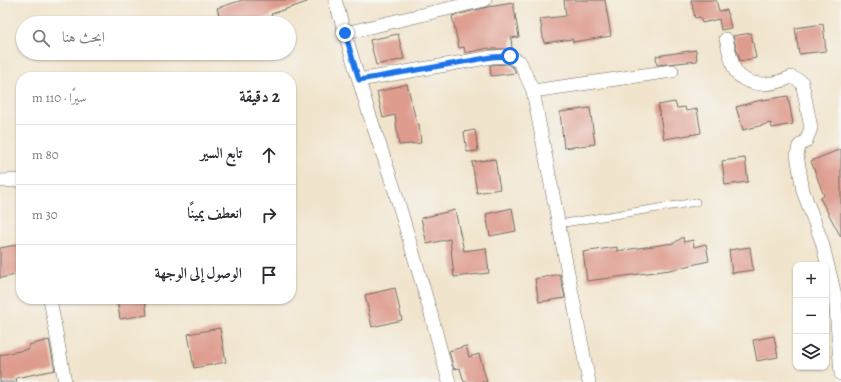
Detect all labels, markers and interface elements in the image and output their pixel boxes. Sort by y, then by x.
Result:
search box [16,16,296,60]
route end [336,24,354,42]
icon: search [30,27,52,49]
text: ابحث هنا [62,27,105,47]
route start [501,47,519,65]
text: 2 دقيقة [239,85,280,108]
text: سيرًا · 110 m [32,89,86,106]
text: تابع السير [200,143,242,163]
icon: ahead [258,144,280,166]
text: 80 m [32,146,59,163]
text: انعطف يمينًا [187,203,242,223]
icon: right [258,204,280,226]
text: 30 m [32,206,58,223]
map controls [793,262,829,370]
button: + [793,262,829,298]
text: الوصول إلى الوجهة [155,263,242,283]
icon: arrive [258,264,280,286]
button: − [793,298,829,334]
button: layers [793,334,829,370]

